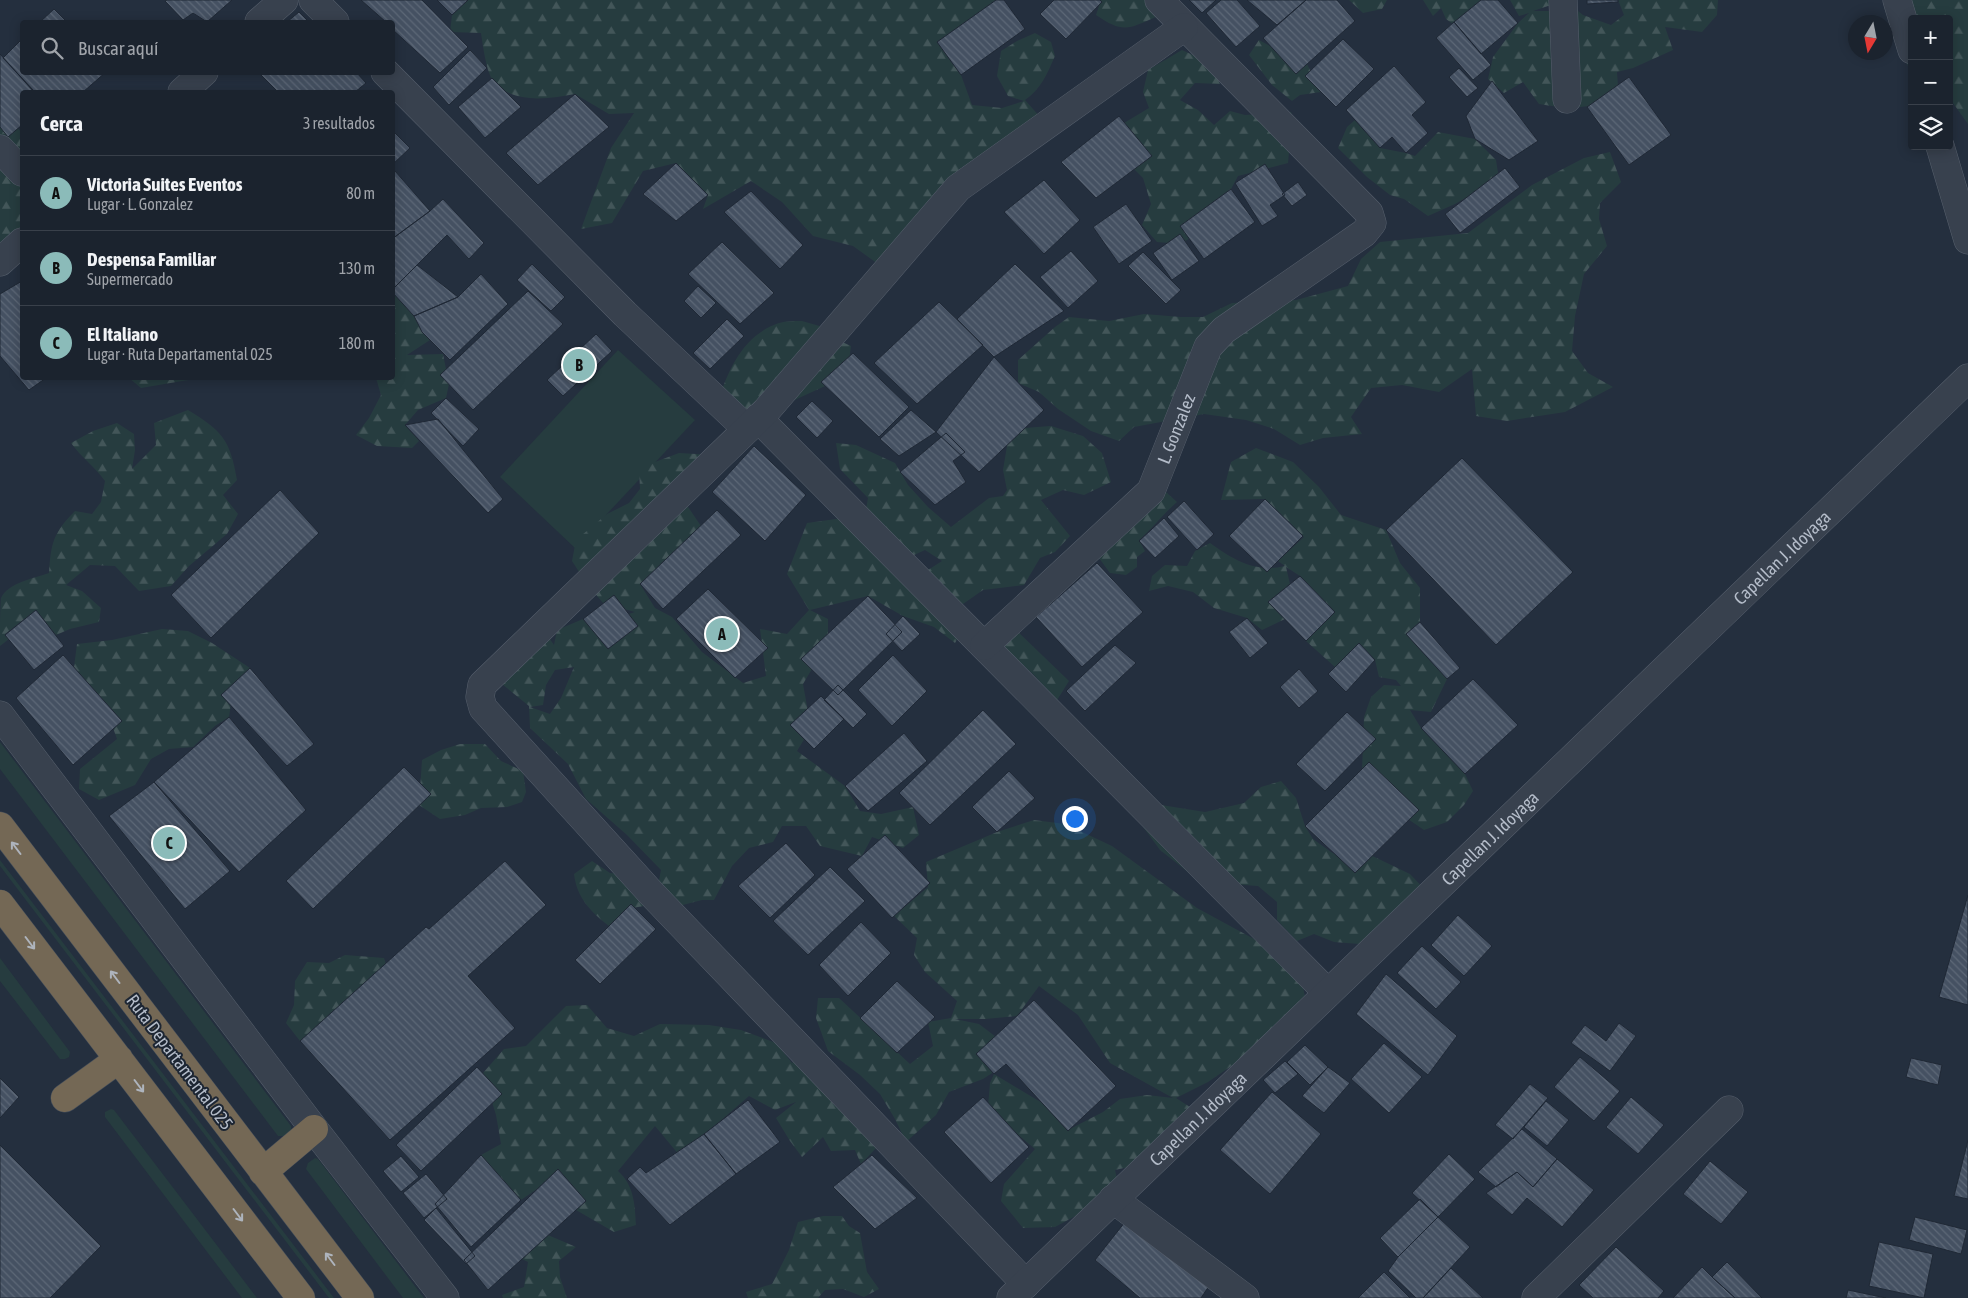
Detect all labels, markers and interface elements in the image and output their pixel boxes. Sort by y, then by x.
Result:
north arrow [1848,15,1893,60]
map controls [1908,15,1953,150]
button: + [1908,15,1953,60]
search box [20,20,395,75]
icon: search [38,34,66,62]
text: Buscar aquí [78,37,158,59]
button: − [1908,60,1953,105]
button: layers [1908,105,1953,150]
text: Cerca [40,111,83,135]
text: 3 resultados [303,114,375,132]
text: Victoria Suites Eventos [87,173,243,195]
text: A [52,184,60,202]
text: 80 m [346,184,375,202]
text: Lugar · L. Gonzalez [87,195,193,213]
text: Despensa Familiar [87,248,216,270]
text: B [52,259,60,277]
text: 130 m [339,259,375,277]
text: Supermercado [87,270,173,288]
text: El Italiano [87,323,158,345]
text: C [52,334,60,352]
text: 180 m [339,334,375,352]
text: Lugar · Ruta Departamental 025 [87,345,273,363]
pin: B [563,346,595,384]
street label: L. Gonzalez [1152,390,1199,467]
street label: Capellan J. Idoyaga [1729,506,1834,608]
pin: A [706,615,738,653]
street label: Capellan J. Idoyaga [1437,787,1542,889]
your location [1062,806,1088,832]
pin: C [153,824,185,862]
one-way arrow [11,841,22,854]
one-way arrow [24,936,35,949]
one-way arrow [110,970,120,984]
street label: Ruta Departamental 025 [122,990,238,1134]
street label: Capellan J. Idoyaga [1145,1067,1251,1170]
one-way arrow [134,1079,144,1093]
one-way arrow [232,1208,243,1221]
one-way arrow [325,1252,335,1266]

